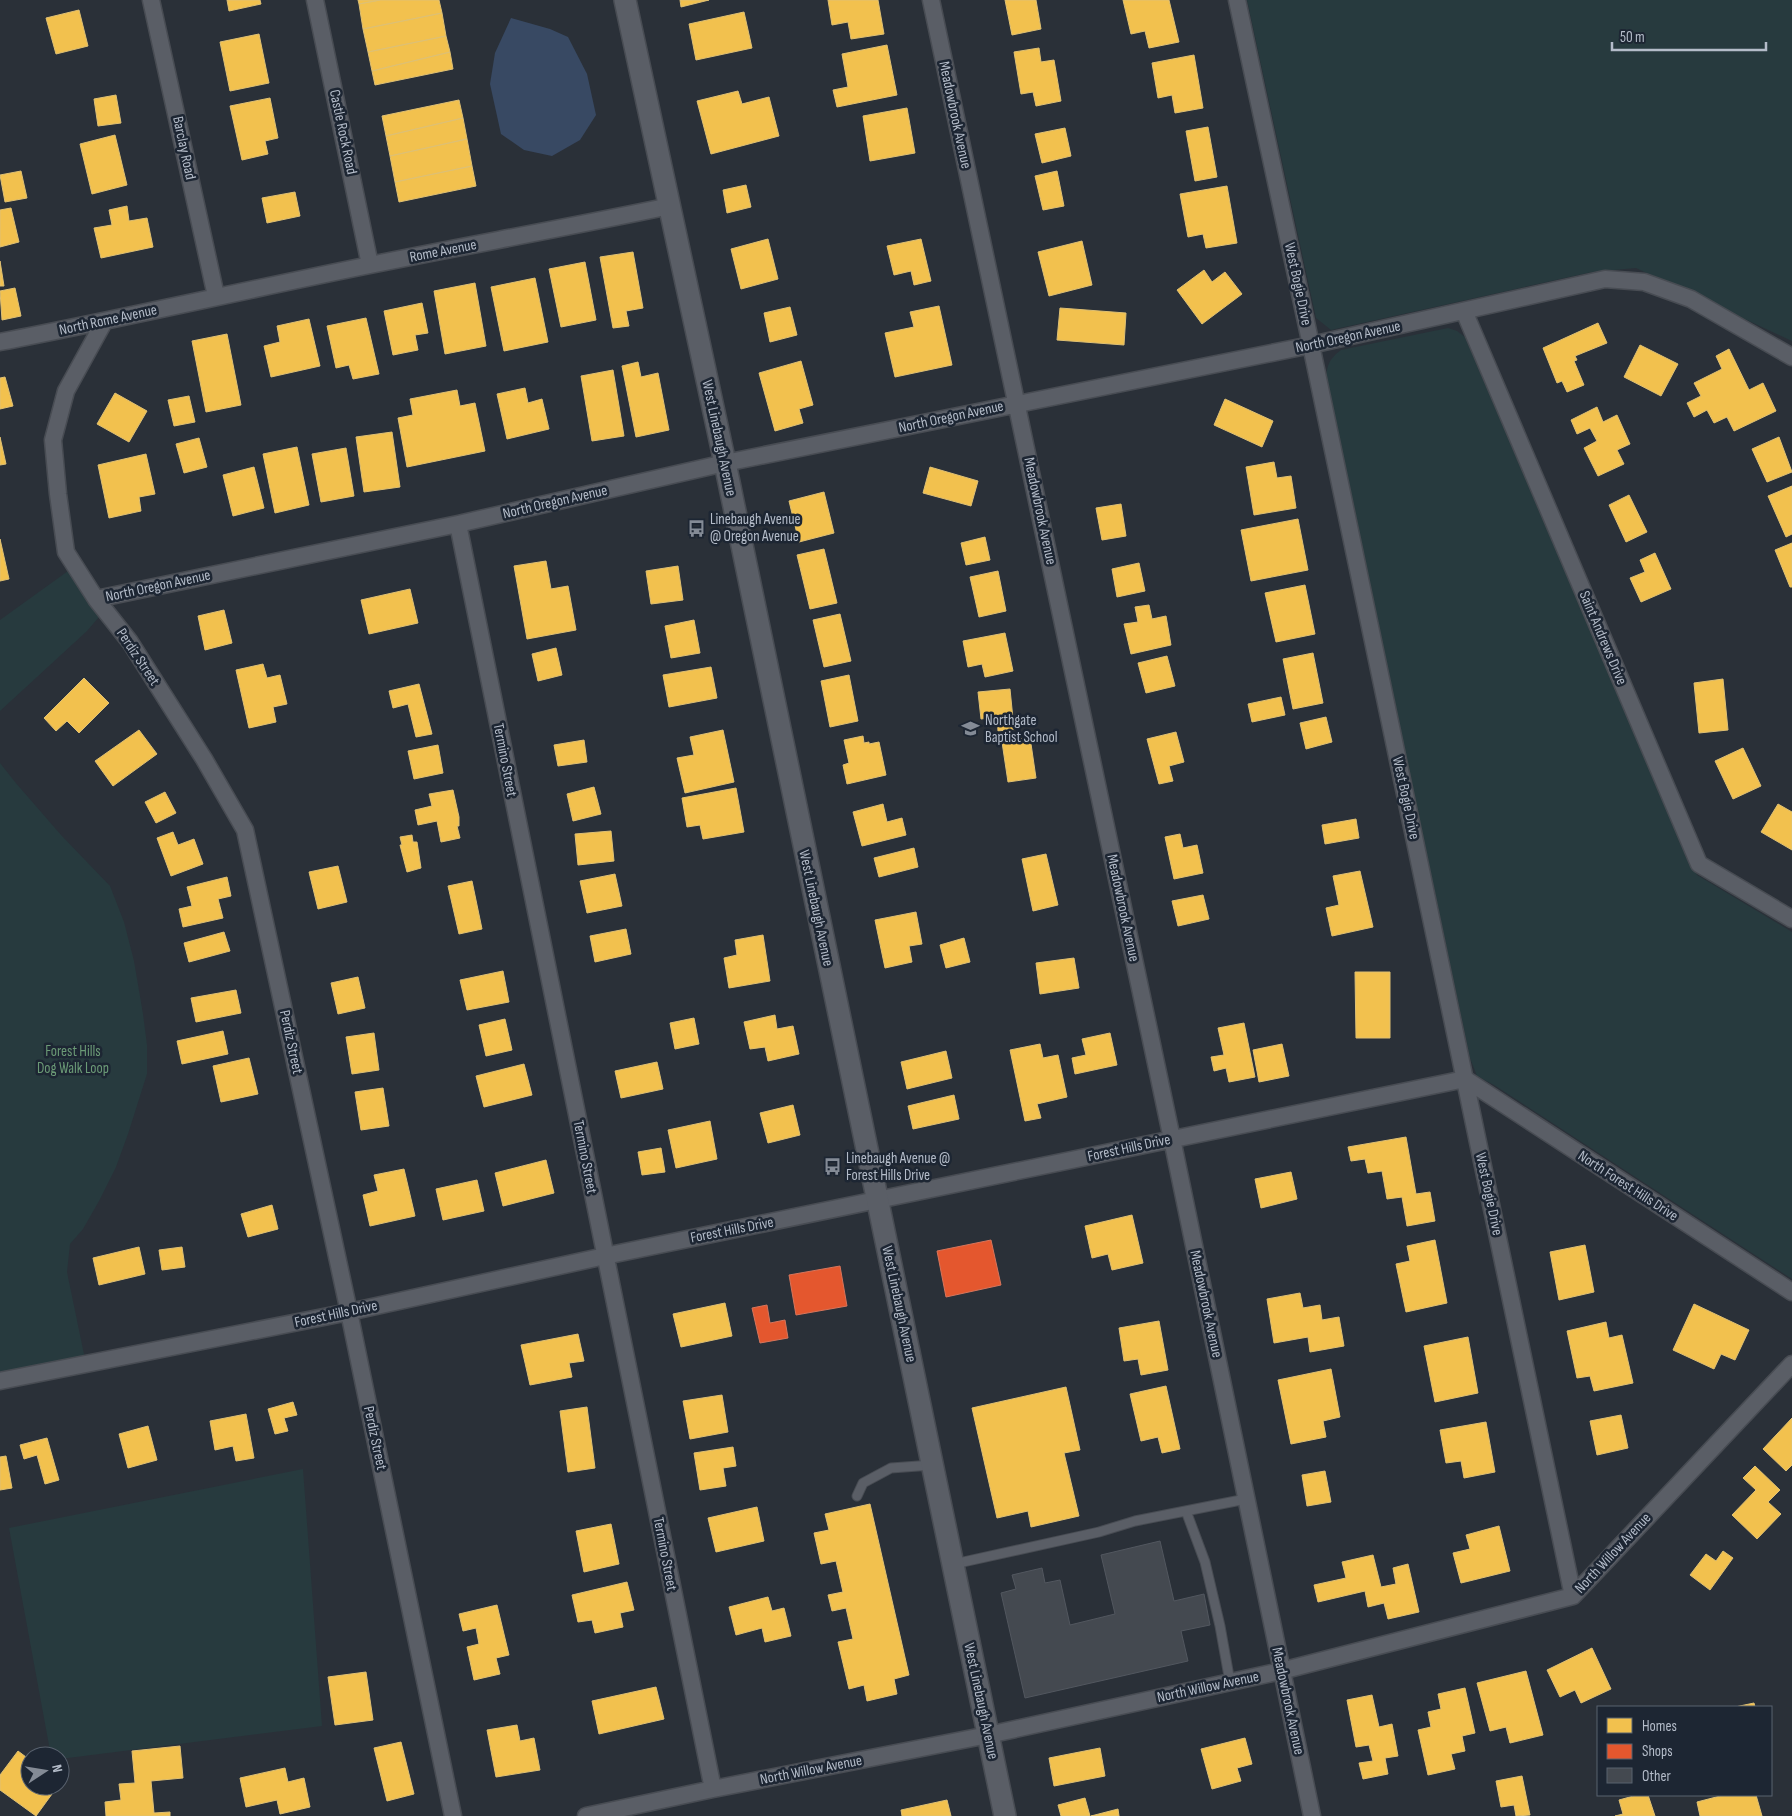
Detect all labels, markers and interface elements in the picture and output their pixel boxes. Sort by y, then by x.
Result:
scale bar [1612,20,1766,52]
text: 50 m [1620,28,1645,47]
street label: Meadowbrook Avenue [934,60,976,170]
street label: Castle Rock Road [325,88,361,176]
street label: Barclay Road [168,115,200,181]
street label: Rome Avenue [408,235,478,267]
street label: West Bogie Drive [1280,241,1316,327]
street label: North Rome Avenue [57,300,159,340]
street label: North Oregon Avenue [1294,317,1402,357]
street label: West Linebaugh Avenue [697,378,741,498]
street label: North Oregon Avenue [897,397,1005,437]
street label: Meadowbrook Avenue [1019,456,1061,566]
street label: North Oregon Avenue [501,481,609,523]
place label: Linebaugh Avenue @ Oregon Avenue [710,510,801,546]
bus stop icon: Linebaugh Avenue @ Oregon Avenue [686,518,706,538]
street label: North Oregon Avenue [104,566,212,606]
street label: Saint Andrews Drive [1575,588,1631,688]
street label: Perdiz Street [112,625,164,690]
place label: Northgate Baptist School [985,711,1058,747]
school or university icon: Northgate Baptist School [961,719,981,739]
street label: Termino Street [489,722,522,799]
street label: West Bogie Drive [1388,755,1424,841]
street label: West Linebaugh Avenue [794,848,838,968]
street label: Meadowbrook Avenue [1102,853,1144,963]
street label: Perdiz Street [275,1008,307,1076]
park label: Forest Hills Dog Walk Loop [37,1042,109,1078]
street label: Termino Street [569,1119,602,1196]
street label: Forest Hills Drive [1086,1130,1172,1166]
street label: North Forest Hills Drive [1574,1146,1682,1226]
place label: Linebaugh Avenue @ Forest Hills Drive [846,1149,950,1185]
street label: West Bogie Drive [1471,1151,1507,1237]
bus stop icon: Linebaugh Avenue @ Forest Hills Drive [822,1157,842,1177]
street label: Forest Hills Drive [689,1213,775,1247]
street label: West Linebaugh Avenue [877,1244,921,1364]
street label: Meadowbrook Avenue [1185,1249,1227,1359]
street label: Forest Hills Drive [293,1296,379,1332]
street label: Perdiz Street [359,1404,391,1472]
street label: North Willow Avenue [1571,1509,1655,1597]
street label: Termino Street [649,1516,682,1593]
street label: West Linebaugh Avenue [959,1641,1003,1761]
street label: Meadowbrook Avenue [1267,1646,1309,1756]
street label: North Willow Avenue [1155,1667,1261,1707]
legend [1597,1706,1772,1796]
text: Homes [1642,1717,1677,1736]
text: Shops [1642,1742,1673,1761]
north arrow [20,1746,70,1796]
street label: North Willow Avenue [758,1751,864,1789]
text: N [48,1763,66,1774]
text: Other [1642,1767,1671,1786]

